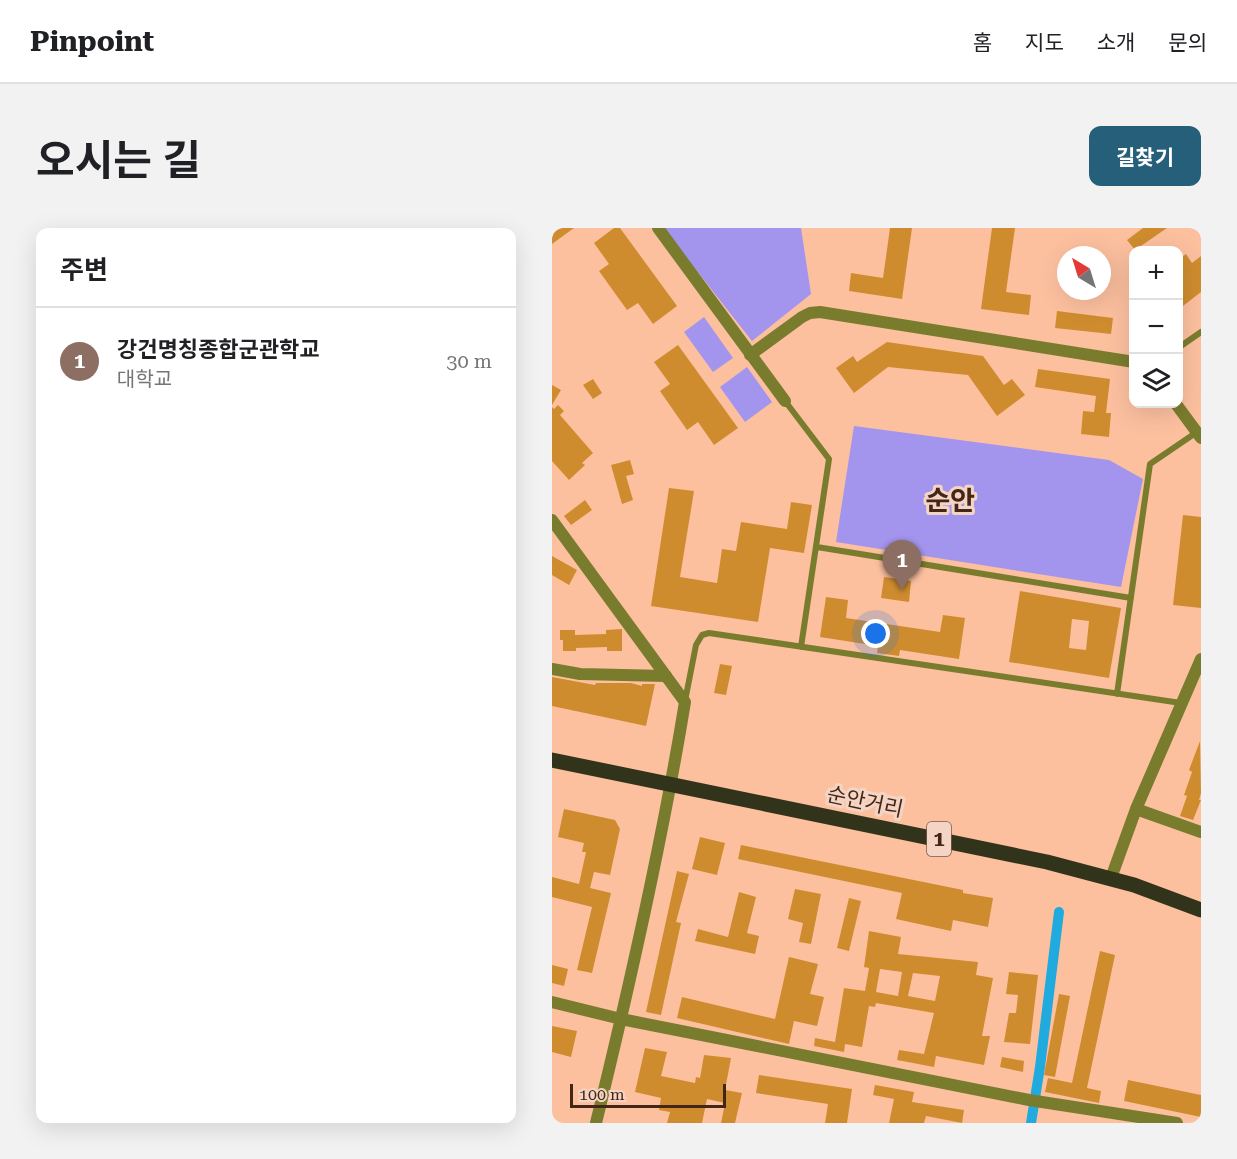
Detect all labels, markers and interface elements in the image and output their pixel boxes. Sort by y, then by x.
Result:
text: Pinpoint [30,25,154,58]
text: 홈 [973,31,992,55]
text: 지도 [1025,31,1064,55]
text: 소개 [1097,31,1135,55]
text: 문의 [1168,31,1207,55]
button: 길찾기 [1089,126,1201,186]
text: 오시는 길 [36,136,201,185]
north arrow [1057,246,1111,300]
map controls [1129,246,1183,408]
button: + [1129,246,1183,300]
text: 주변 [60,255,108,285]
button: − [1129,300,1183,354]
text: 강건명칭종합군관학교 [117,337,319,362]
text: 1 [74,349,85,373]
text: 30 m [446,349,492,373]
button: layers [1129,354,1183,408]
text: 대학교 [117,367,172,391]
district label: 순안 [925,485,975,517]
pin: 1 [882,540,922,590]
your location [861,619,890,648]
street label: 순안거리 [825,782,905,822]
road number: 1 [927,822,951,856]
scale bar [570,1081,726,1108]
text: 100 m [579,1085,625,1104]

